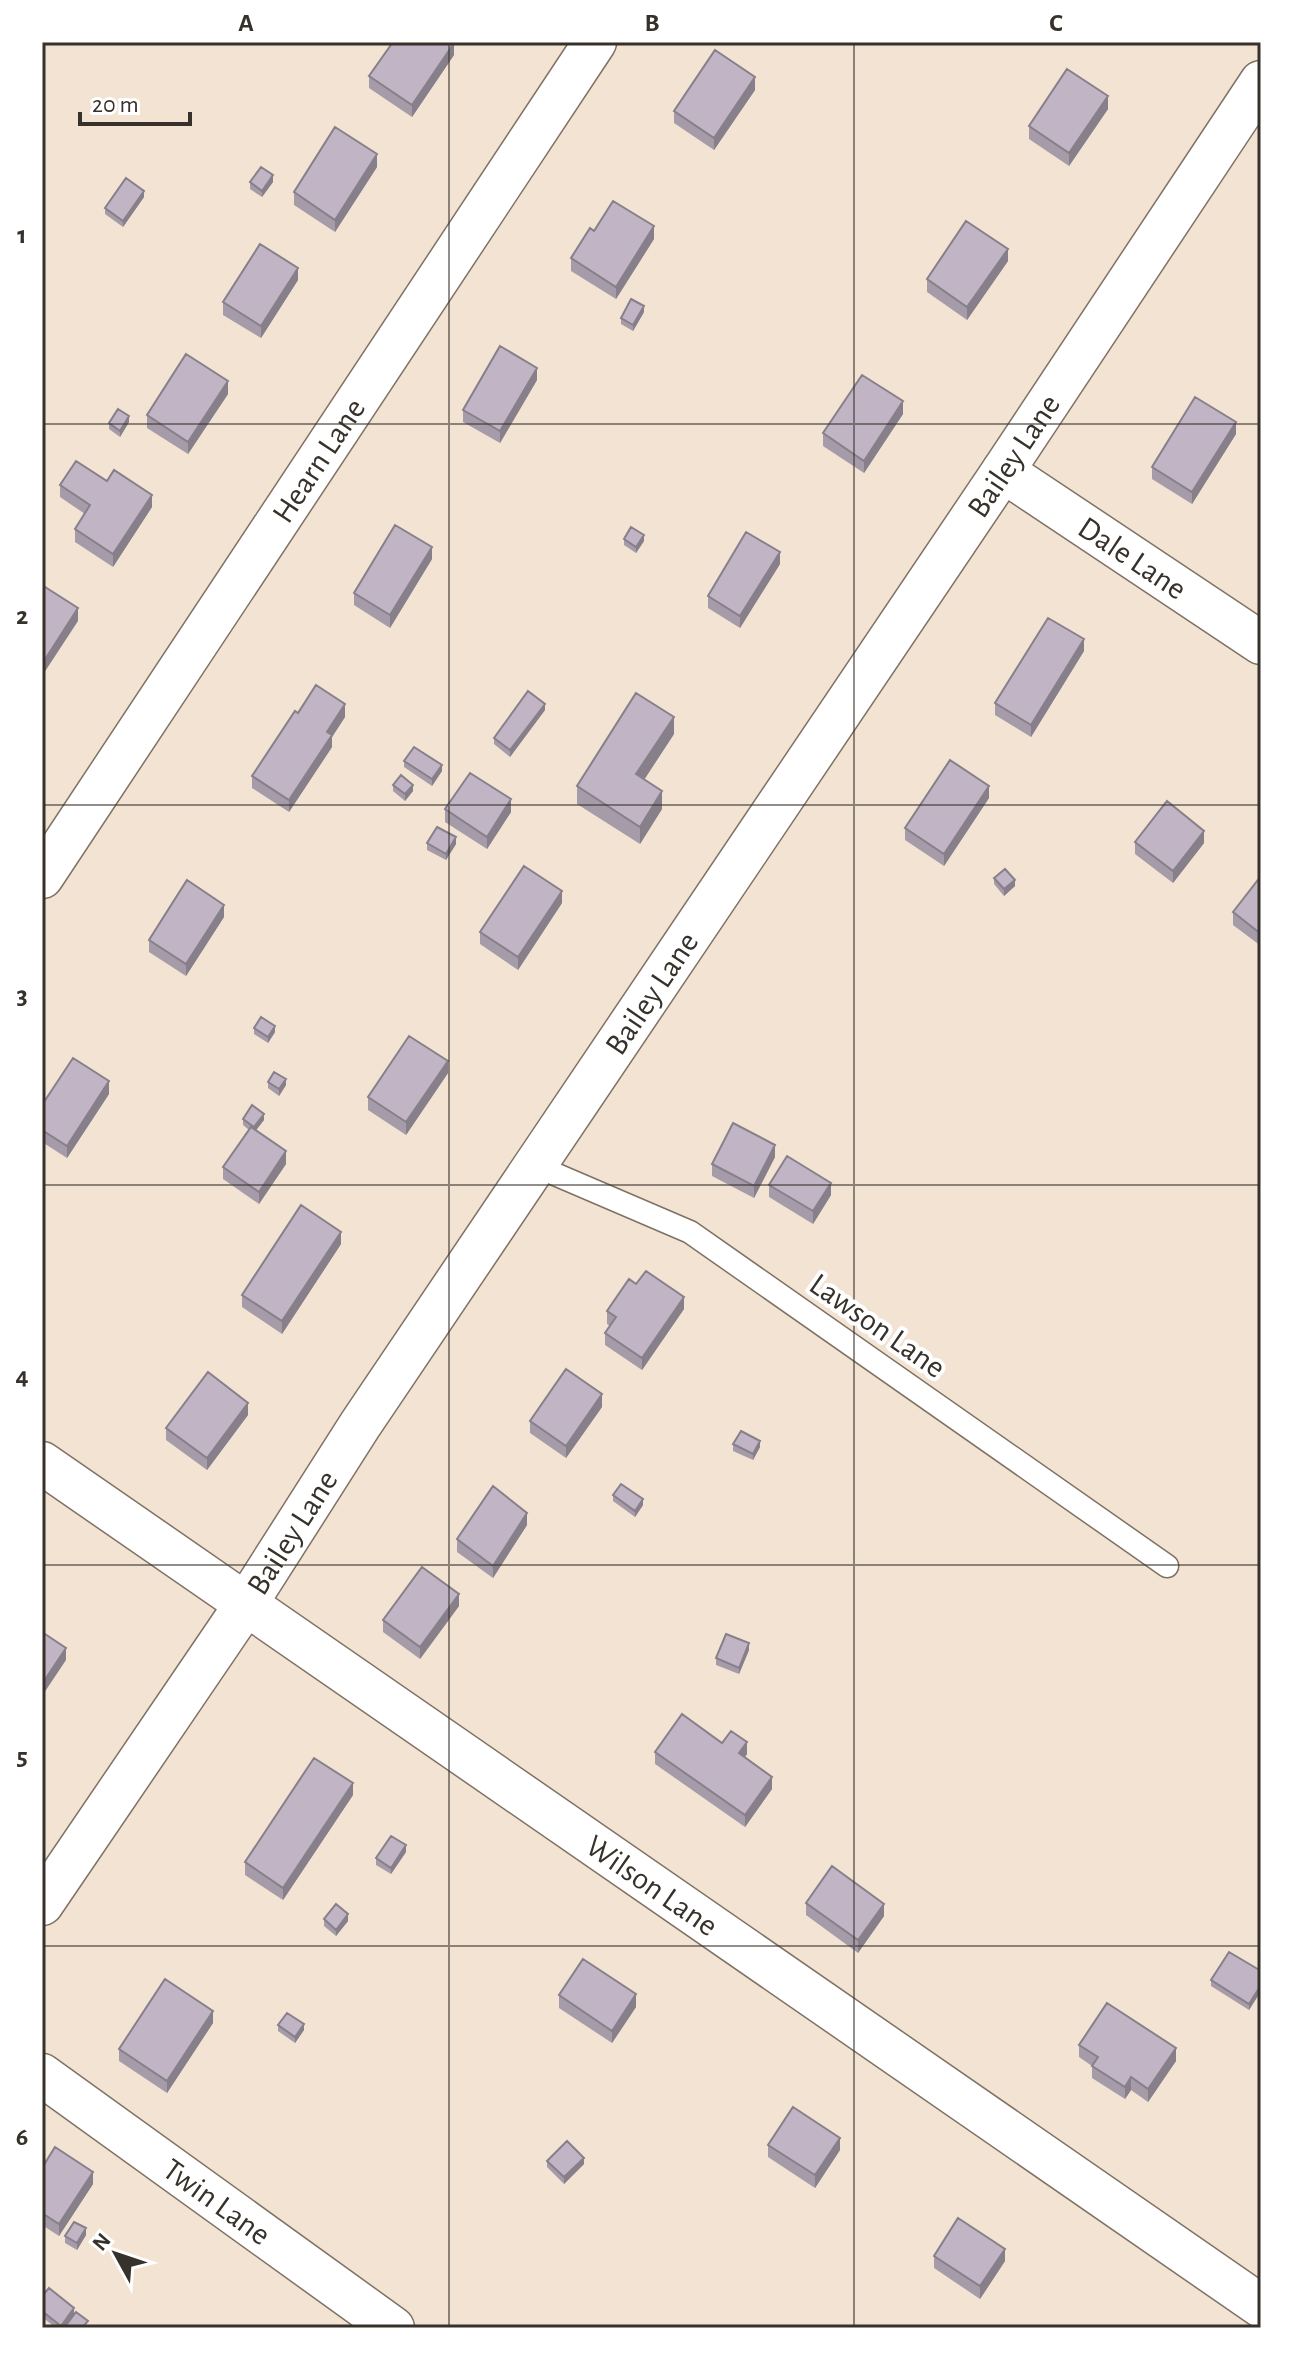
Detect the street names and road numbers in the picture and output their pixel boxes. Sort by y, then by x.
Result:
street label: Bailey Lane [962,389,1066,523]
street label: Hearn Lane [266,393,371,529]
street label: Dale Lane [1072,511,1192,606]
street label: Bailey Lane [600,926,705,1061]
street label: Lawson Lane [804,1268,951,1384]
street label: Bailey Lane [241,1465,344,1600]
street label: Wilson Lane [580,1829,723,1942]
street label: Twin Lane [157,2153,276,2251]

